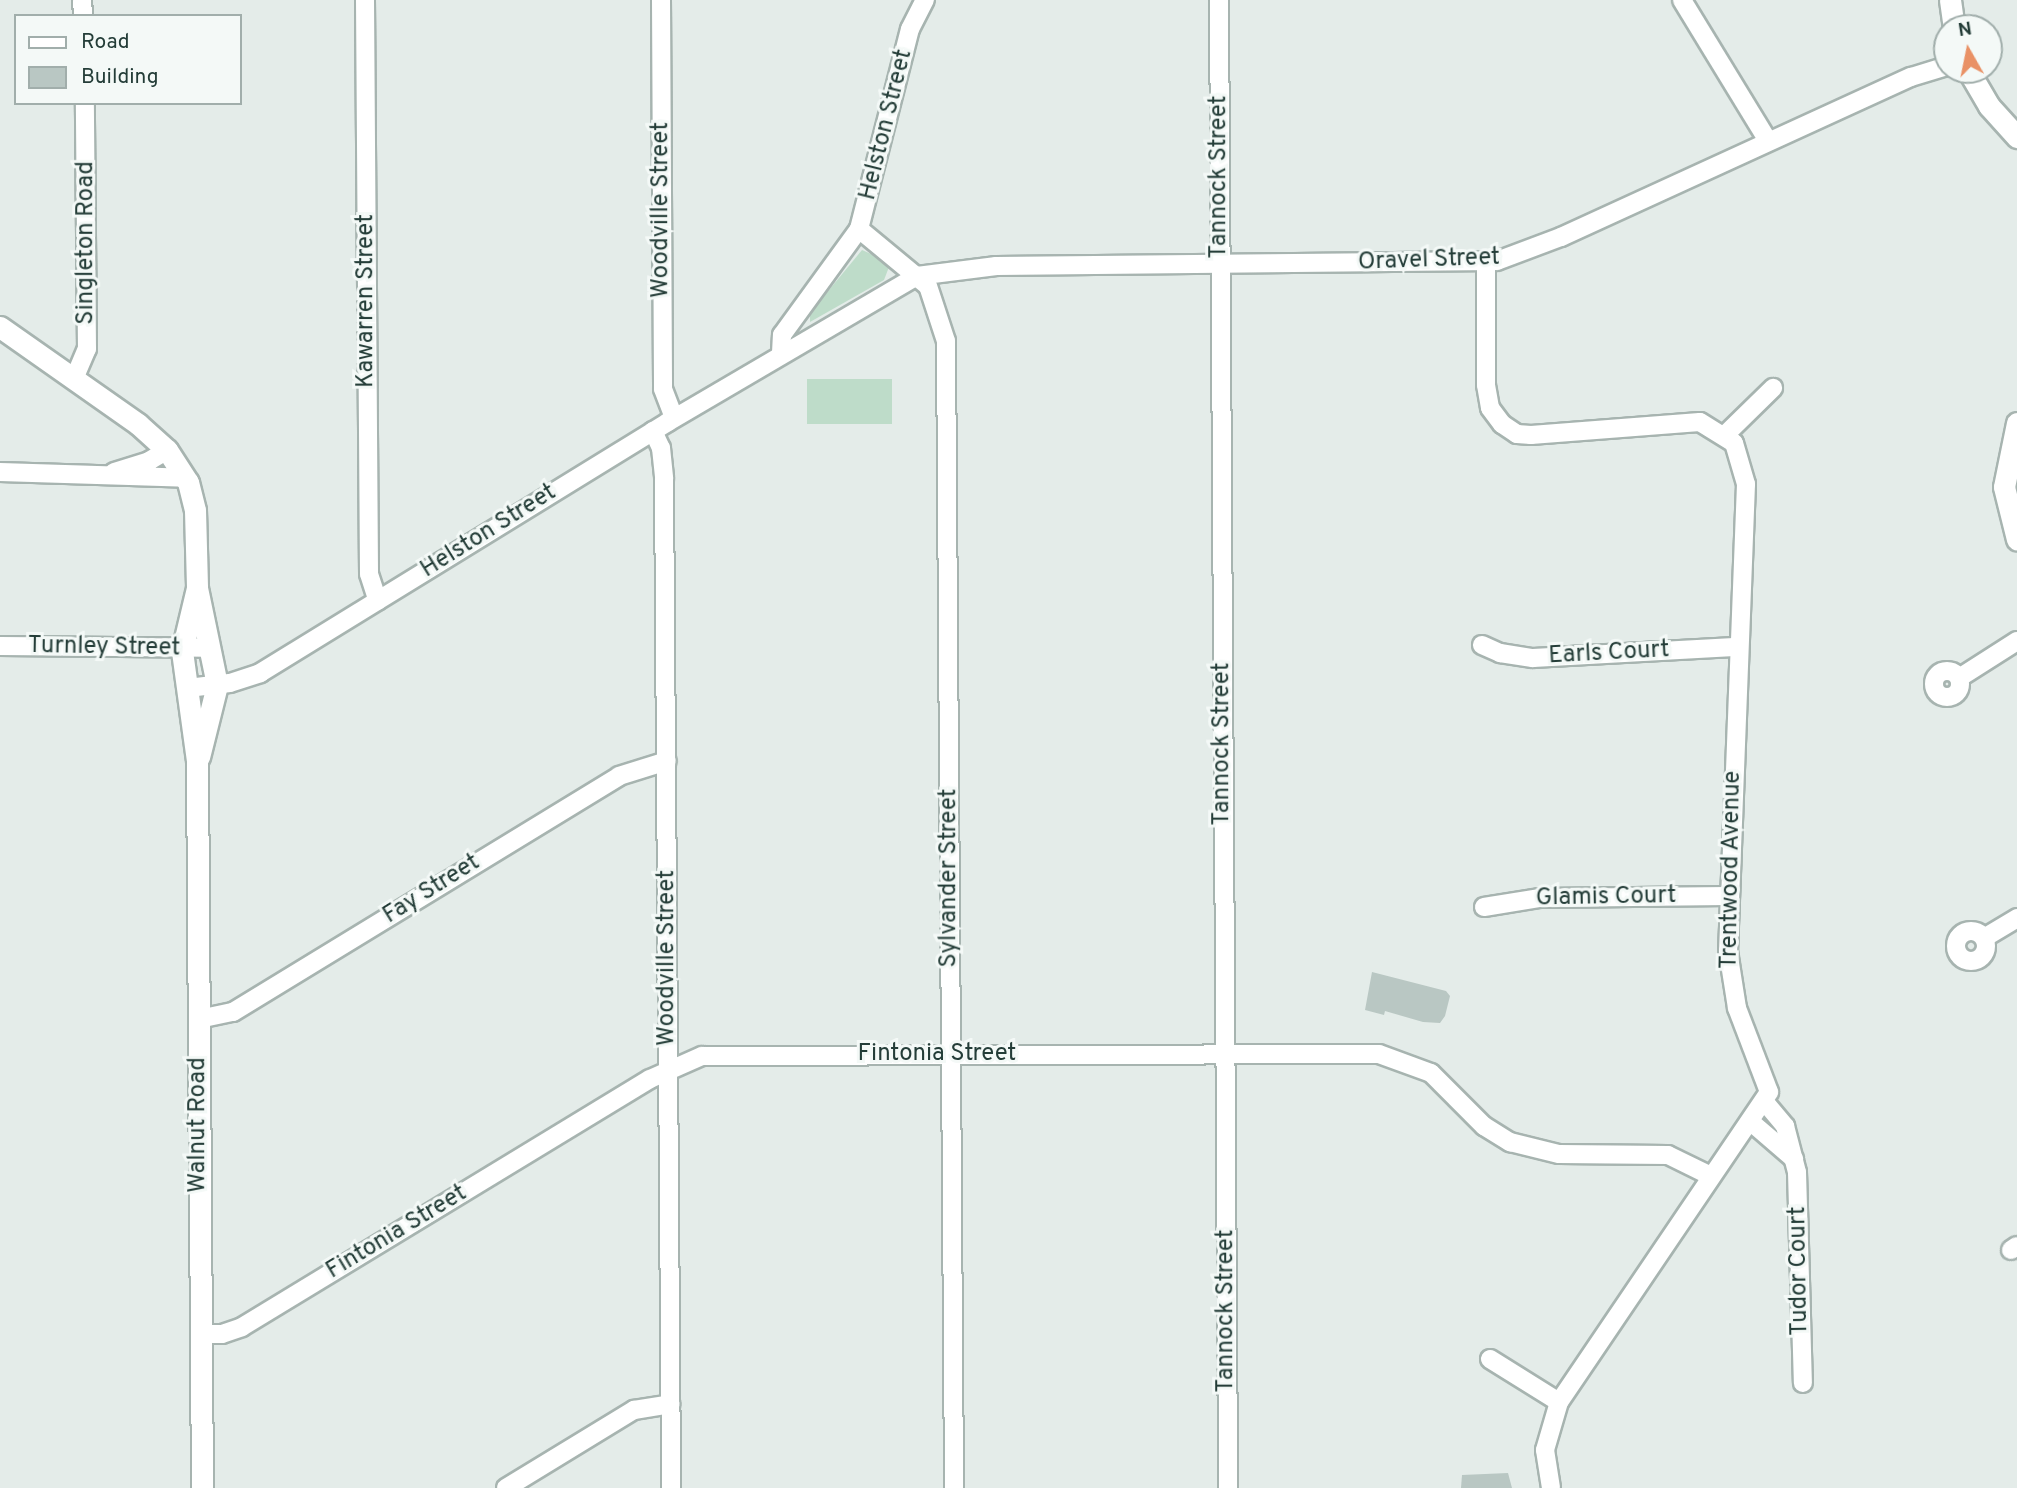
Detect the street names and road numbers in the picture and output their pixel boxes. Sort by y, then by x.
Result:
street label: Helston Street [854,47,920,203]
street label: Tannock Street [1206,95,1234,259]
street label: Woodville Street [648,122,676,298]
street label: Singleton Road [73,161,101,325]
street label: Kawarren Street [353,214,381,388]
street label: Oravel Street [1357,244,1501,278]
street label: Helston Street [416,479,562,585]
street label: Turnley Street [27,632,181,664]
street label: Earls Court [1548,636,1670,672]
street label: Tannock Street [1209,662,1237,826]
street label: Trentwood Avenue [1716,770,1748,970]
street label: Sylvander Street [936,788,964,968]
street label: Fay Street [378,849,486,931]
street label: Woodville Street [654,870,682,1046]
street label: Glamis Court [1535,882,1677,914]
street label: Fintonia Street [858,1041,1016,1069]
street label: Walnut Road [185,1057,213,1193]
street label: Fintonia Street [322,1180,472,1286]
street label: Tudor Court [1784,1206,1816,1336]
street label: Tannock Street [1213,1229,1241,1393]

